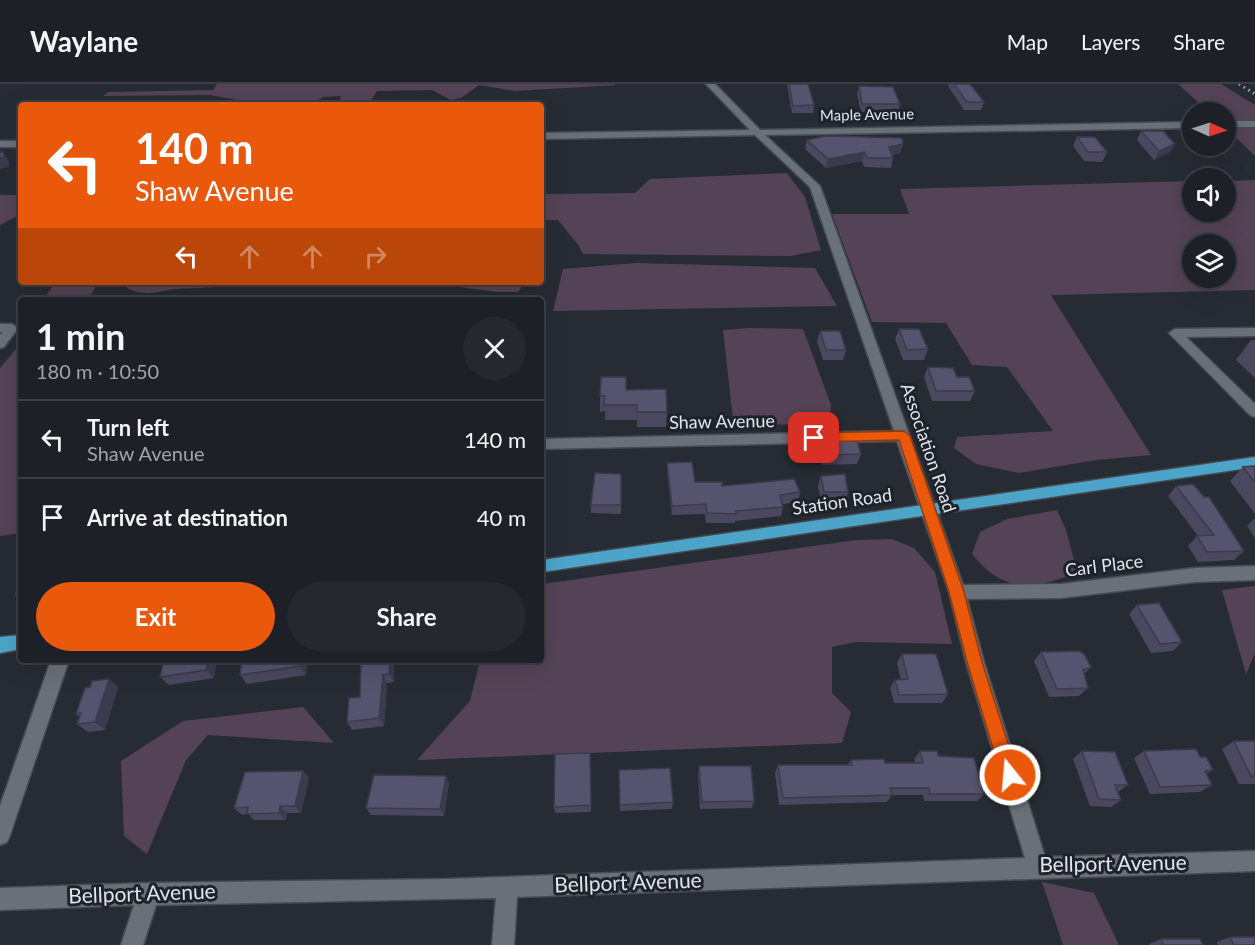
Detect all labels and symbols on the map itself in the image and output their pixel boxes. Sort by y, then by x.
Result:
north arrow [1182,102,1236,156]
street label: Maple Avenue [820,104,914,124]
street label: Association Road [896,380,961,515]
street label: Shaw Avenue [669,409,775,433]
pin [788,412,839,463]
street label: Station Road [791,483,893,519]
street label: Carl Place [1064,549,1144,581]
position arrow [978,743,1042,807]
street label: Bellport Avenue [1039,849,1187,876]
street label: Bellport Avenue [554,866,702,897]
street label: Bellport Avenue [68,877,216,908]

